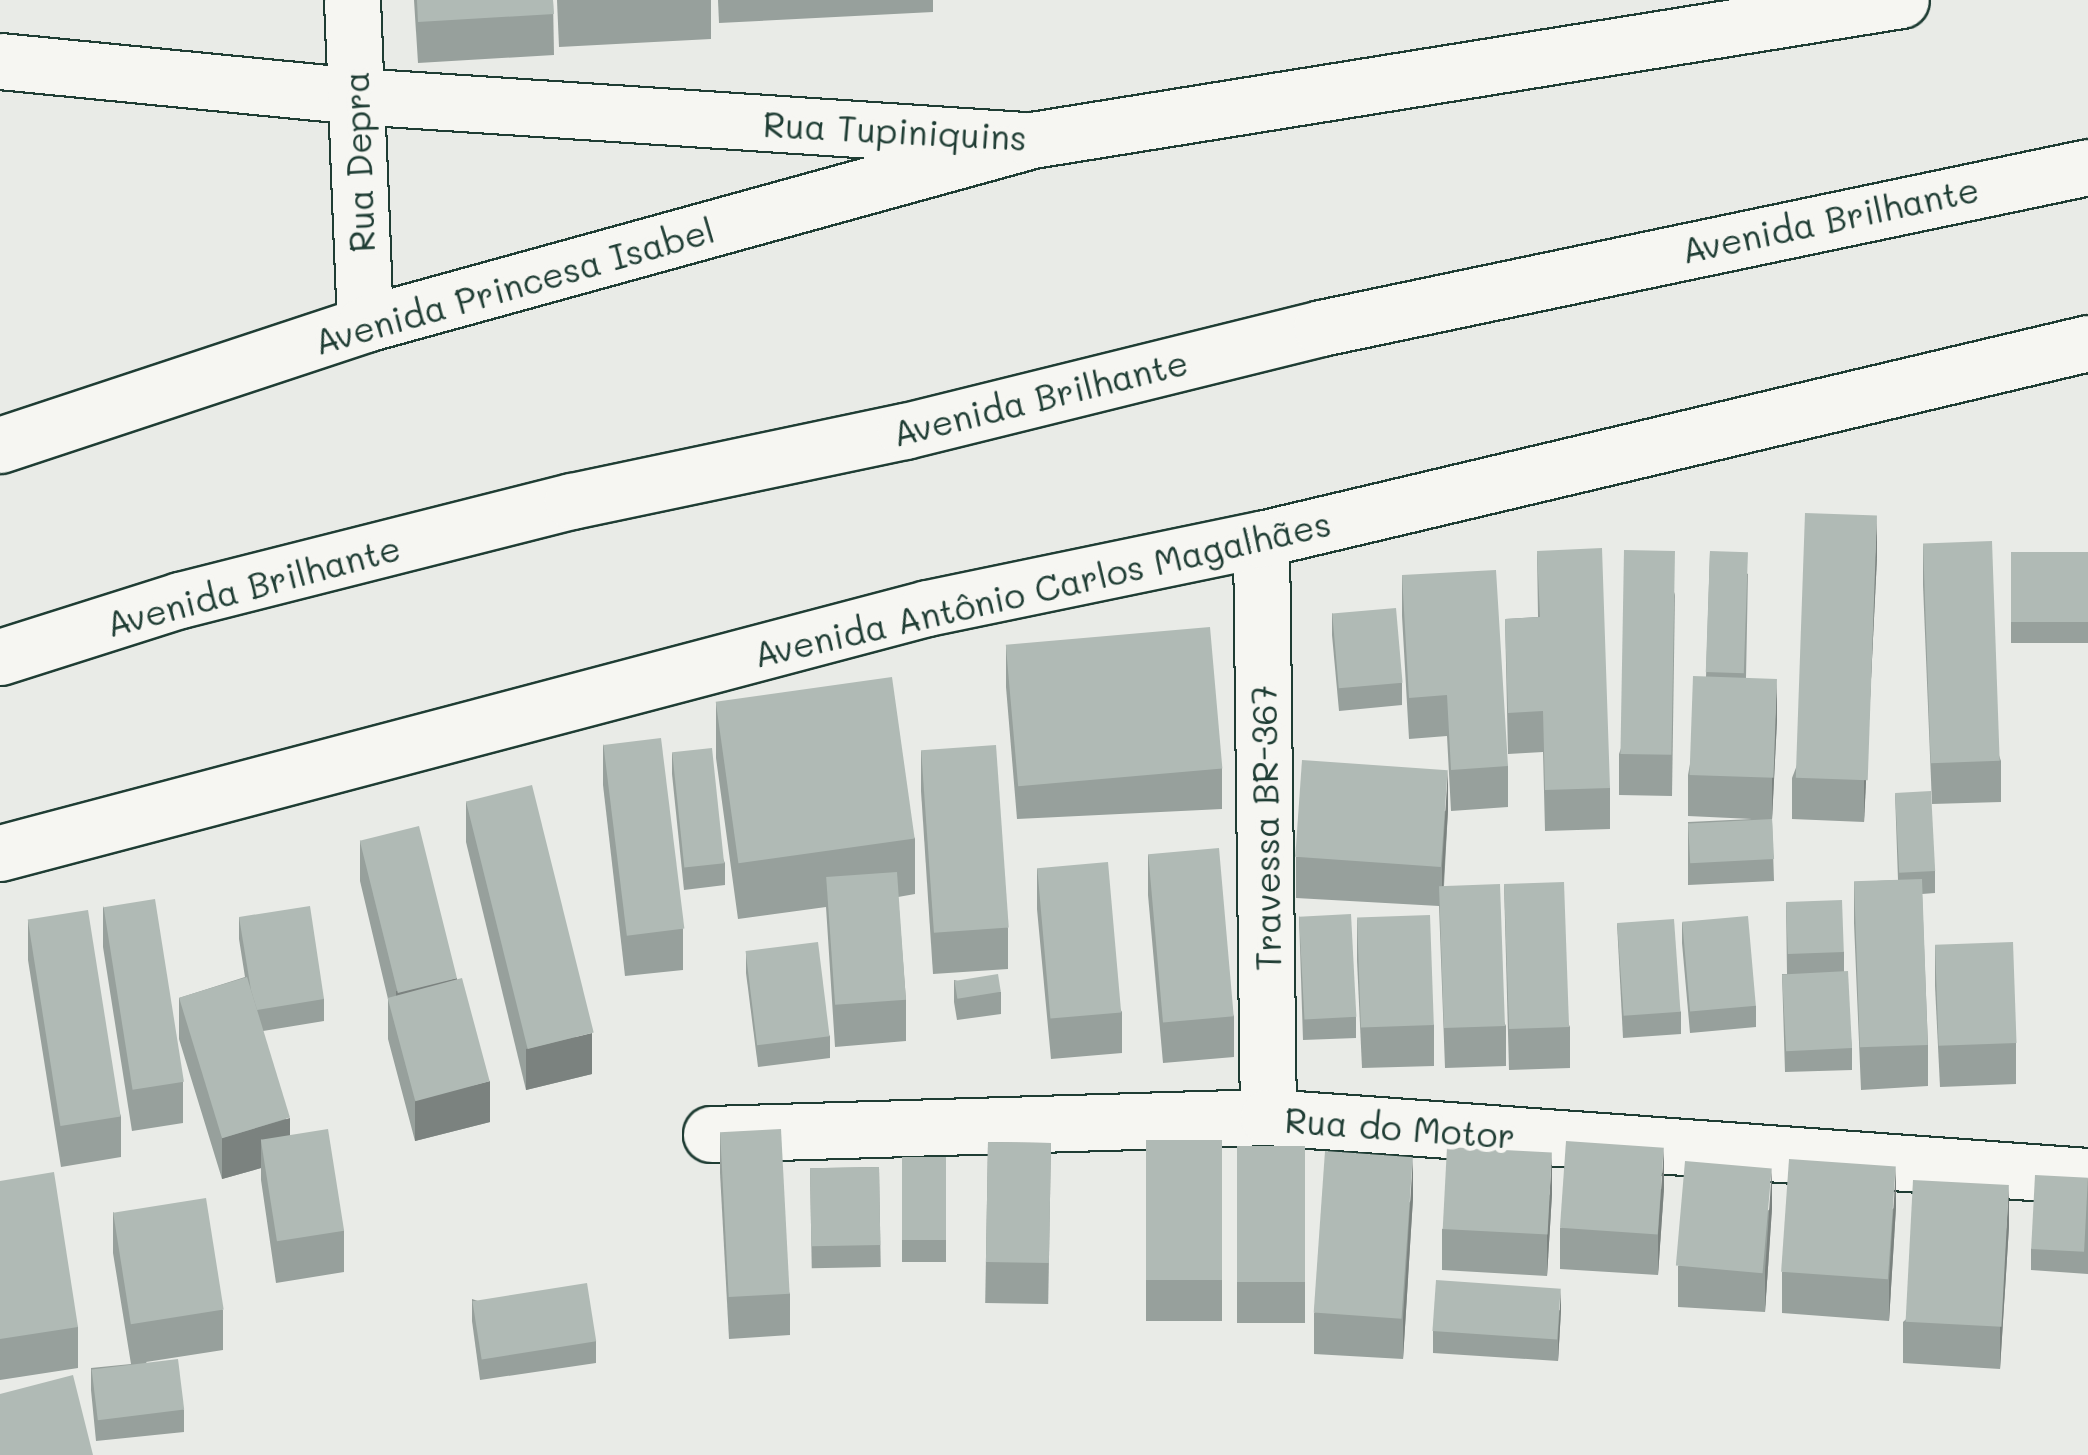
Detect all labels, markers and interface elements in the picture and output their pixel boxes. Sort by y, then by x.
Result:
street label: Rua Depra [334,71,382,253]
street label: Rua Tupiniquins [762,102,1028,158]
street label: Avenida Brilhante [1677,167,1983,271]
street label: Avenida Princesa Isabel [309,208,719,362]
street label: Avenida Brilhante [888,340,1192,454]
street label: Avenida Antônio Carlos Magalhães [749,501,1335,675]
street label: Avenida Brilhante [101,526,405,644]
street label: Travessa BR-367 [1242,685,1288,971]
street label: Rua do Motor [1283,1098,1517,1156]

